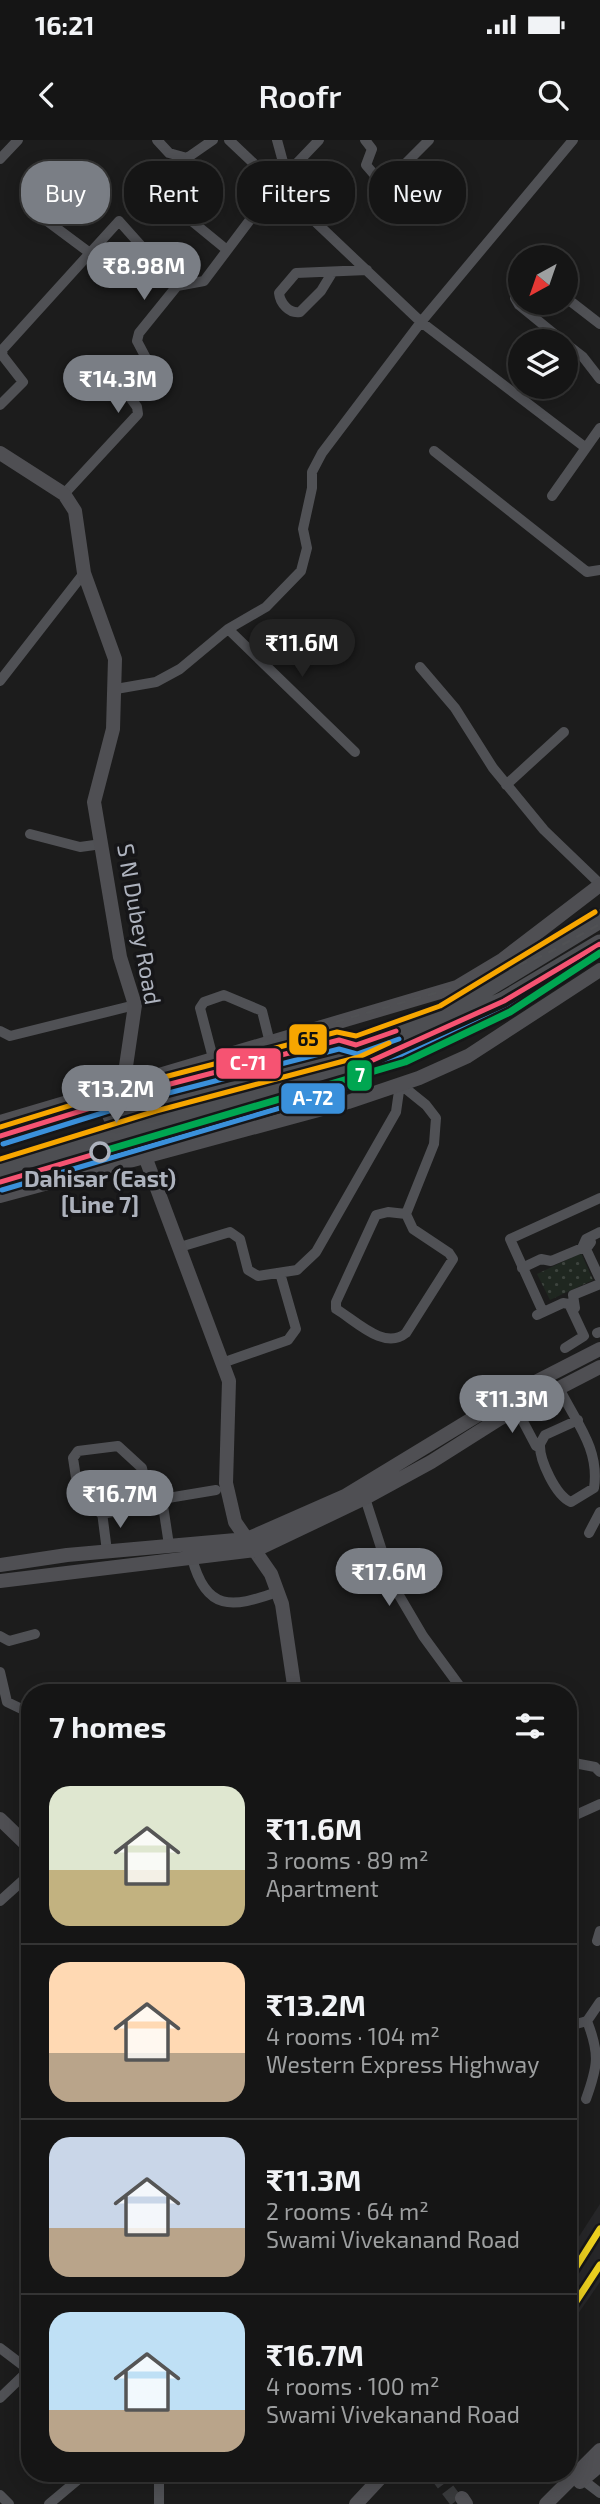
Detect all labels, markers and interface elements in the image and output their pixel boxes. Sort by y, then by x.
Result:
text: 16:21 [35,9,95,40]
icon: back [28,76,66,114]
text: Roofr [258,76,342,114]
icon: search [534,76,572,114]
chip: Buy [21,161,110,224]
chip: Rent [124,161,223,224]
chip: Filters [237,161,355,224]
chip: New [369,161,466,224]
pin: ₹8.98M [87,242,201,302]
north arrow [508,245,578,315]
map controls [508,245,578,399]
text: ₹8.98M [103,251,185,279]
button: layers [508,329,578,399]
pin: ₹14.3M [61,356,175,415]
text: ₹14.3M [79,364,157,392]
pin: ₹11.6M [245,620,359,679]
text: ₹11.6M [265,628,339,656]
street label: S N Dubey Road [112,841,168,1006]
line badge: 65 [288,1023,328,1056]
text: 65 [297,1027,319,1050]
line badge: C-71 [215,1047,282,1080]
text: C-71 [230,1051,266,1074]
line badge: 7 [346,1059,373,1092]
text: 7 [355,1063,365,1086]
pin: ₹13.2M [59,1066,173,1125]
text: ₹13.2M [78,1074,154,1102]
line badge: A-72 [280,1082,346,1115]
text: A-72 [293,1086,333,1109]
marker: Dahisar (East) [Line 7] [90,1142,110,1162]
place label: Dahisar (East) [Line 7] [24,1164,176,1218]
pin: ₹11.3M [455,1376,569,1435]
text: ₹11.3M [475,1384,549,1412]
pin: ₹16.7M [63,1470,177,1530]
text: ₹16.7M [82,1479,158,1507]
pin: ₹17.6M [332,1548,446,1608]
text: ₹17.6M [352,1557,426,1585]
icon: filters [511,1707,549,1745]
text: 7 homes [49,1708,166,1744]
text: ₹11.6M [266,1810,362,1846]
icon: home [105,1814,189,1898]
text: 3 rooms · 89 m² [266,1846,428,1874]
text: Apartment [266,1874,379,1902]
text: ₹13.2M [266,1986,366,2022]
icon: home [105,1990,189,2074]
text: 4 rooms · 104 m² [266,2022,440,2050]
text: Western Express Highway [266,2050,539,2078]
text: ₹11.3M [266,2161,361,2197]
icon: home [105,2165,189,2249]
text: 2 rooms · 64 m² [266,2197,429,2225]
text: Swami Vivekanand Road [266,2225,520,2253]
text: ₹16.7M [266,2336,364,2372]
icon: home [105,2340,189,2424]
text: 4 rooms · 100 m² [266,2372,440,2400]
text: Swami Vivekanand Road [266,2400,520,2428]

